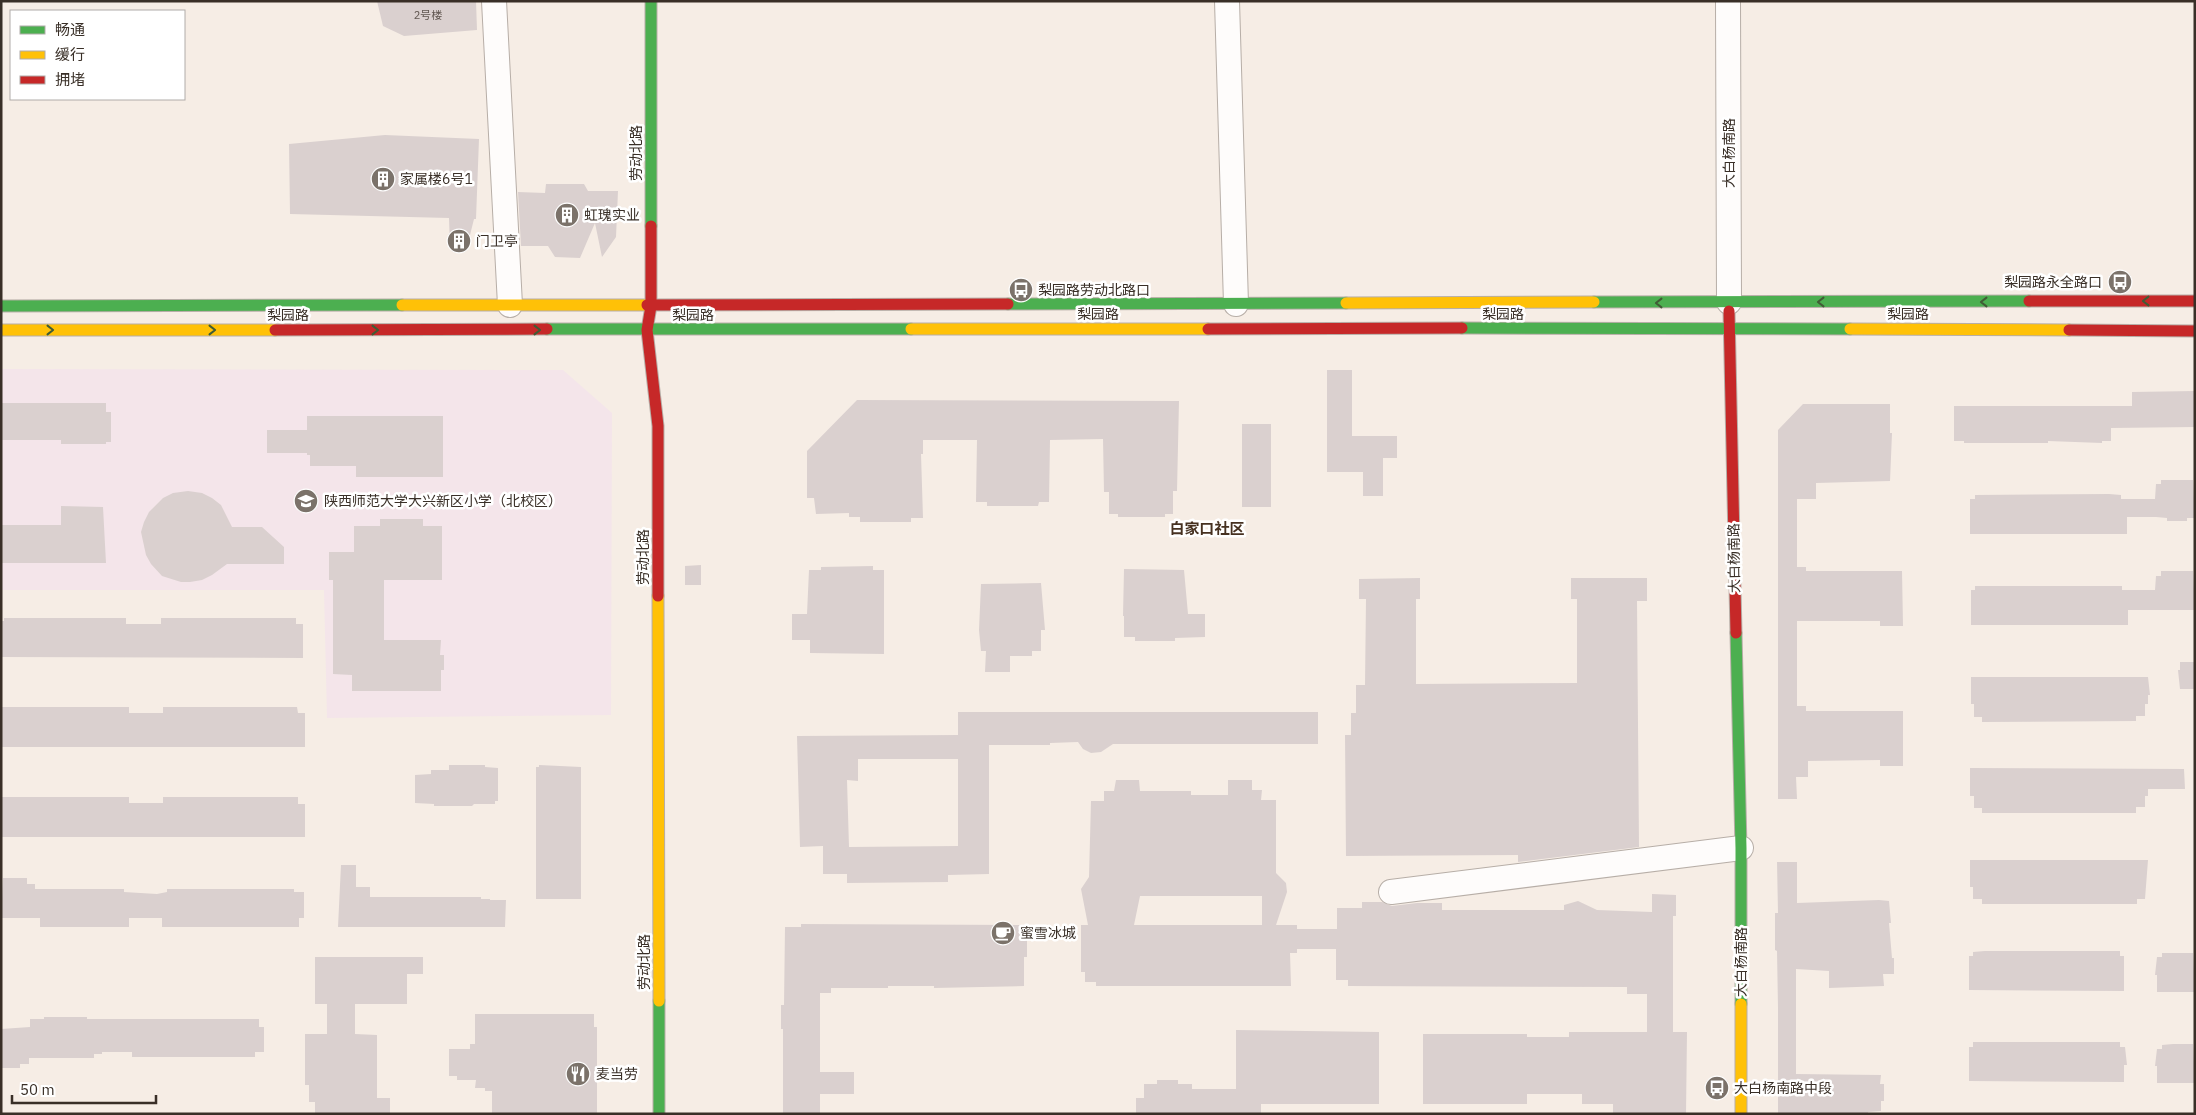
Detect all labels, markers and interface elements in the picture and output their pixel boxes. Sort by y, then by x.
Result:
house number: 2号楼 [414,8,442,22]
legend [10,10,185,100]
text: 畅通 [55,20,85,39]
text: 缓行 [55,45,85,64]
text: 拥堵 [55,70,85,89]
street label: 大白杨南路 [1720,118,1738,188]
street label: 劳动北路 [627,125,645,181]
building icon: 家属楼6号1 [370,166,396,192]
place label: 家属楼6号1 [400,170,473,188]
building icon: 虹瑰实业 [554,202,580,228]
place label: 虹瑰实业 [584,206,640,224]
building icon: 门卫亭 [446,228,472,254]
place label: 门卫亭 [476,232,518,250]
bus stop icon: 梨园路永全路口 [2107,269,2133,295]
place label: 梨园路永全路口 [2004,273,2102,291]
bus stop icon: 梨园路劳动北路口 [1008,277,1034,303]
place label: 梨园路劳动北路口 [1038,281,1150,299]
one-way arrow [2142,296,2150,306]
one-way arrow [1817,297,1824,307]
one-way arrow [1979,297,1987,307]
one-way arrow [1654,298,1662,308]
street label: 梨园路 [1077,305,1119,323]
street label: 梨园路 [1482,305,1524,323]
street label: 梨园路 [1887,305,1929,323]
street label: 梨园路 [267,306,309,324]
street label: 梨园路 [672,306,714,324]
one-way arrow [46,325,54,335]
one-way arrow [209,325,217,335]
one-way arrow [372,325,379,335]
one-way arrow [534,325,542,335]
school or university icon: 陕西师范大学大兴新区小学（北校区） [293,488,319,514]
place label: 陕西师范大学大兴新区小学（北校区） [324,492,562,510]
district label: 白家口社区 [1169,519,1245,538]
street label: 大白杨南路 [1724,523,1744,593]
street label: 劳动北路 [634,529,652,585]
cafe icon: 蜜雪冰城 [990,920,1016,946]
place label: 蜜雪冰城 [1020,924,1076,942]
street label: 大白杨南路 [1732,927,1750,997]
street label: 劳动北路 [635,934,653,990]
restaurant icon: 麦当劳 [565,1061,591,1087]
place label: 麦当劳 [596,1065,638,1083]
scale bar [12,1072,156,1104]
bus stop icon: 大白杨南路中段 [1704,1075,1730,1101]
place label: 大白杨南路中段 [1734,1079,1832,1097]
text: 50 m [20,1080,55,1099]

